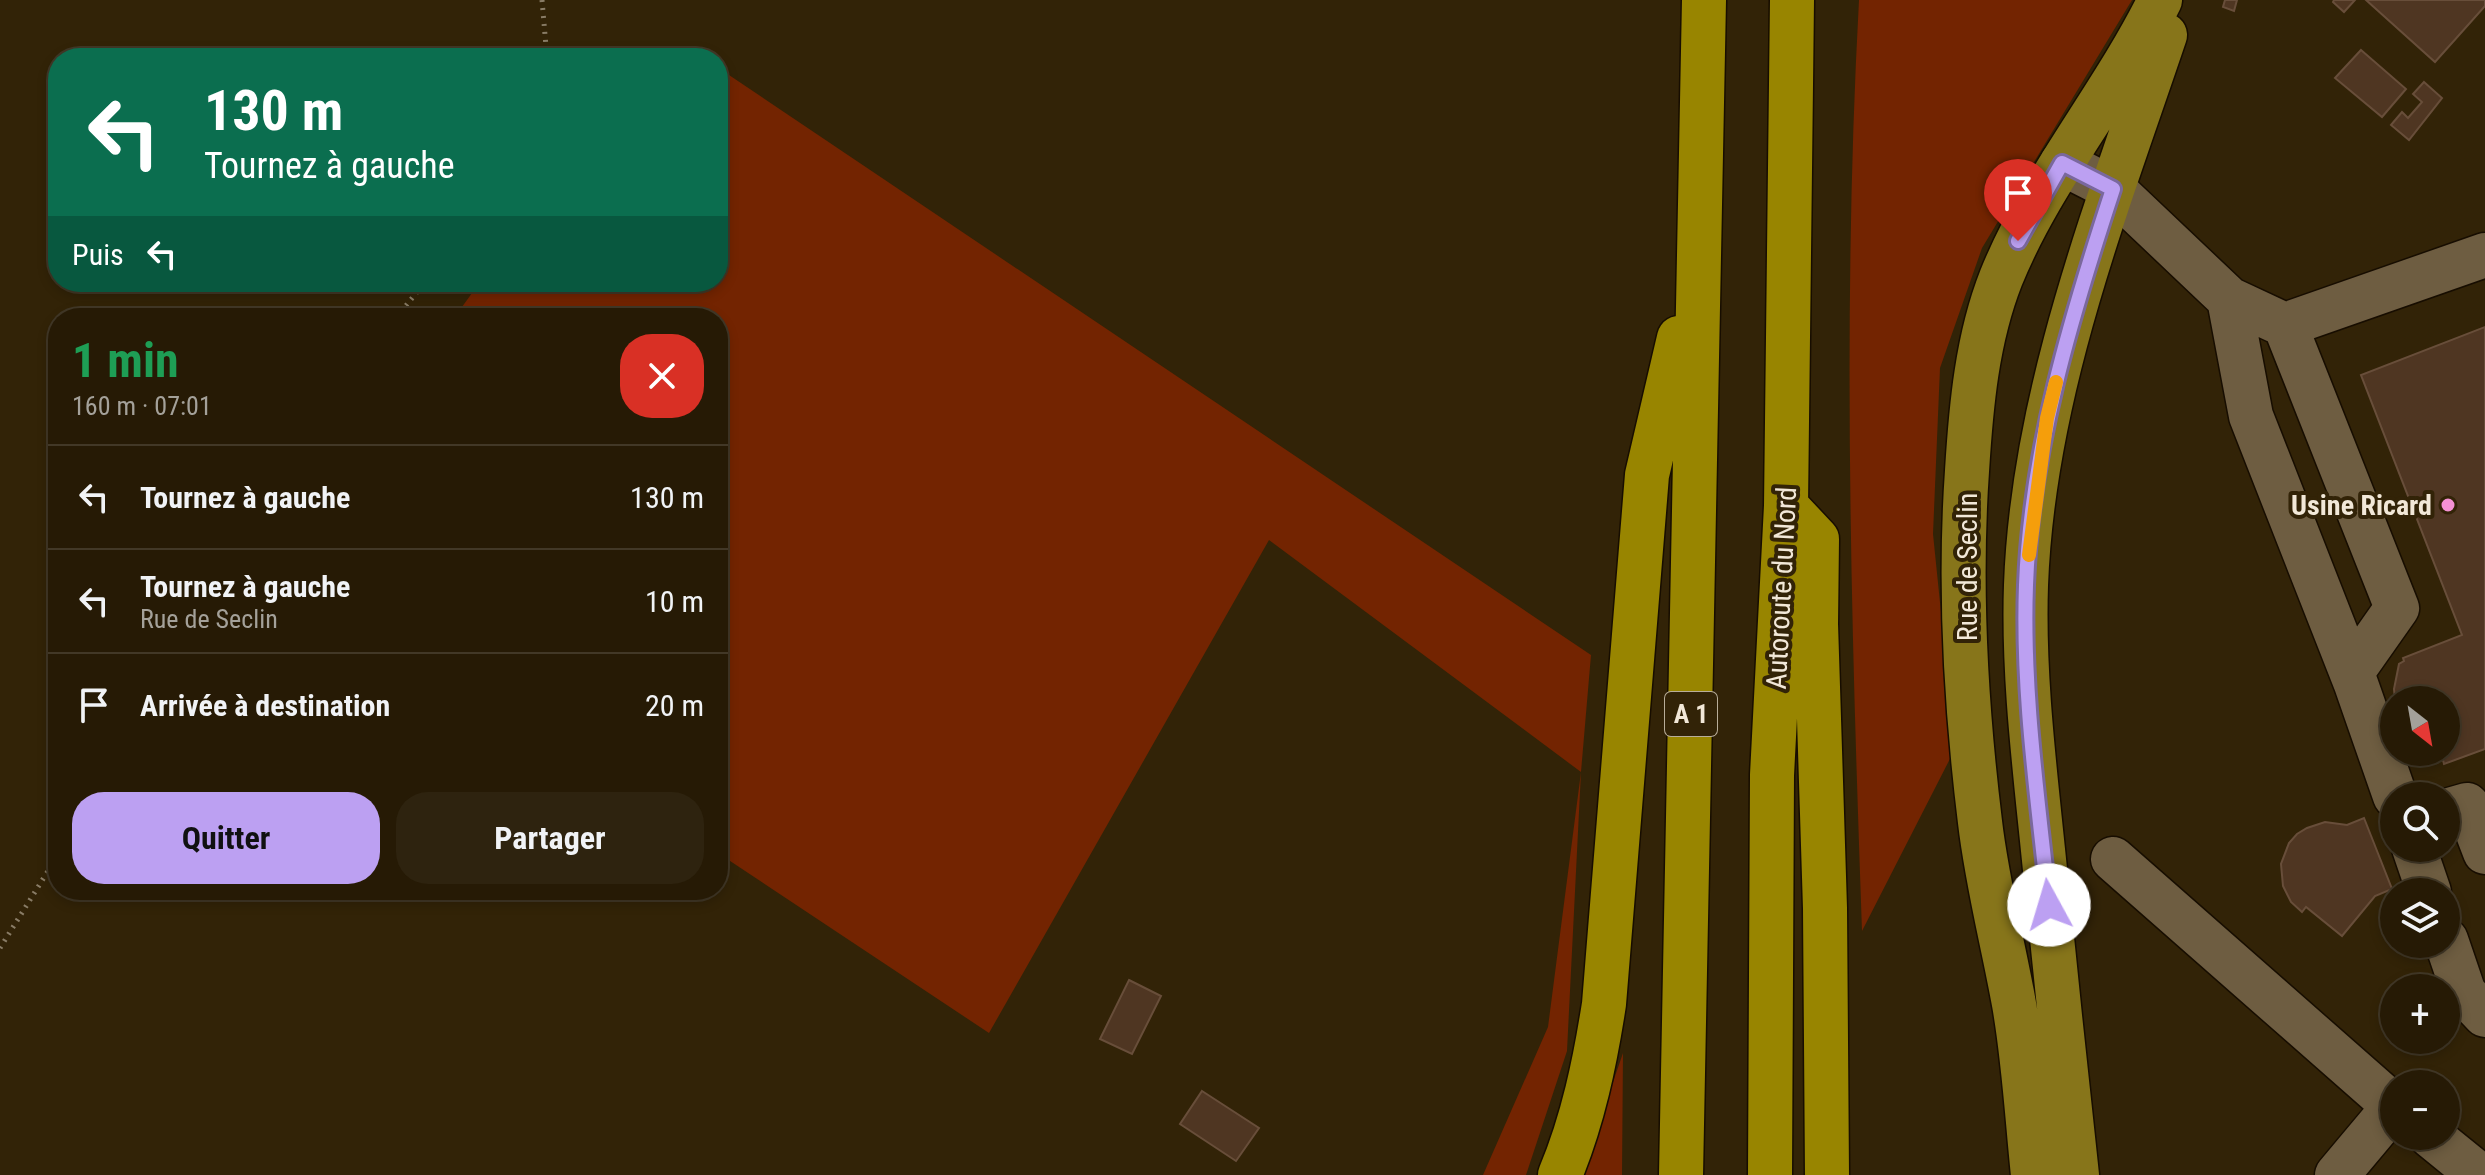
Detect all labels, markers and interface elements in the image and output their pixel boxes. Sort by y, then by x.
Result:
text: 130 m [204,78,343,144]
icon: left [72,80,176,184]
text: Tournez à gauche [204,145,455,187]
pin [1984,159,2052,241]
icon: arrive [1996,171,2040,215]
icon: left [140,232,184,276]
text: Puis [72,237,124,272]
text: 1 min [72,332,179,389]
button: close [620,334,704,418]
text: 160 m · 07:01 [72,391,212,421]
icon: left [72,475,116,519]
text: Tournez à gauche [140,480,350,515]
text: 130 m [630,480,704,515]
street label: Autoroute du Nord [1760,486,1803,690]
place label: Usine Ricard [2291,489,2432,522]
street label: Rue de Seclin [1951,493,1984,641]
marker: Usine Ricard [2439,496,2457,514]
text: Tournez à gauche [140,569,350,604]
icon: left [72,579,116,623]
text: 10 m [645,584,704,619]
text: Rue de Seclin [140,604,278,634]
icon: arrive [72,683,116,727]
north arrow [2380,686,2460,766]
map controls [2380,686,2460,1150]
text: Arrivée à destination [140,688,390,723]
text: 20 m [645,688,704,723]
road number: A 1 [1665,692,1717,736]
button: search [2380,782,2460,862]
button: Quitter [72,792,380,884]
button: Partager [396,792,704,884]
position arrow [2007,863,2091,947]
button: layers [2380,878,2460,958]
button: + [2380,974,2460,1054]
button: − [2380,1070,2460,1150]

